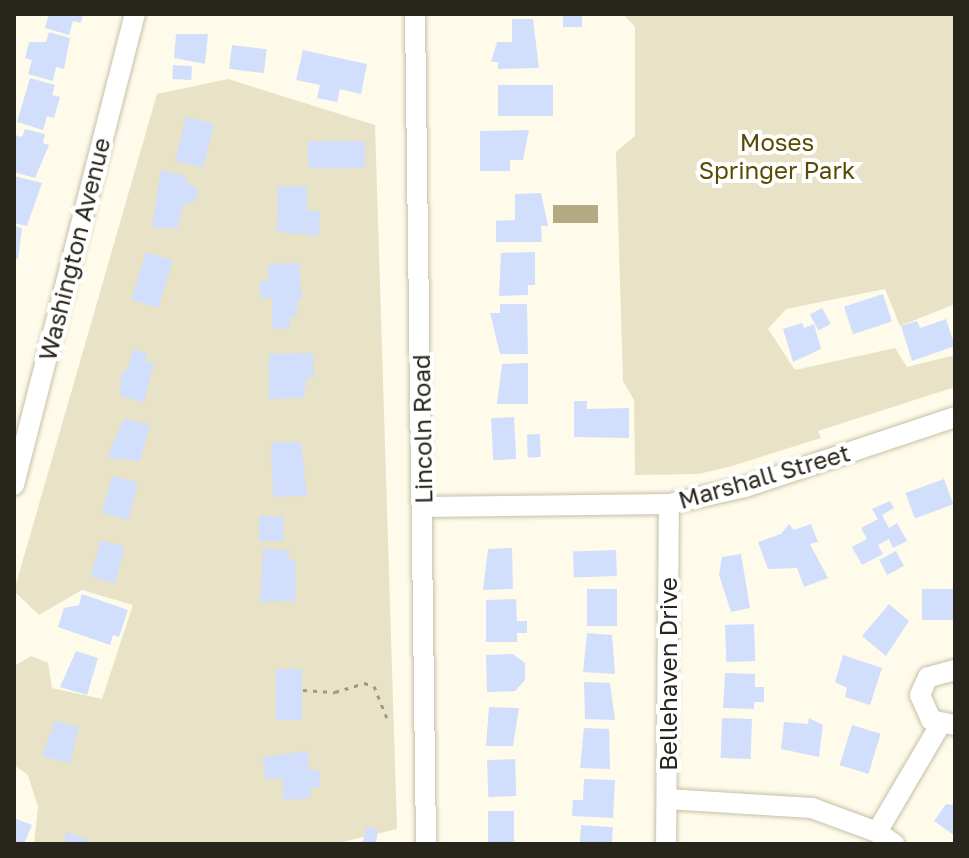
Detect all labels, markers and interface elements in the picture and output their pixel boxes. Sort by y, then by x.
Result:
park label: Moses Springer Park [699,128,855,184]
street label: Washington Avenue [32,135,116,363]
street label: Lincoln Road [406,354,438,504]
street label: Marshall Street [675,438,853,514]
street label: Bellehaven Drive [654,577,682,771]

